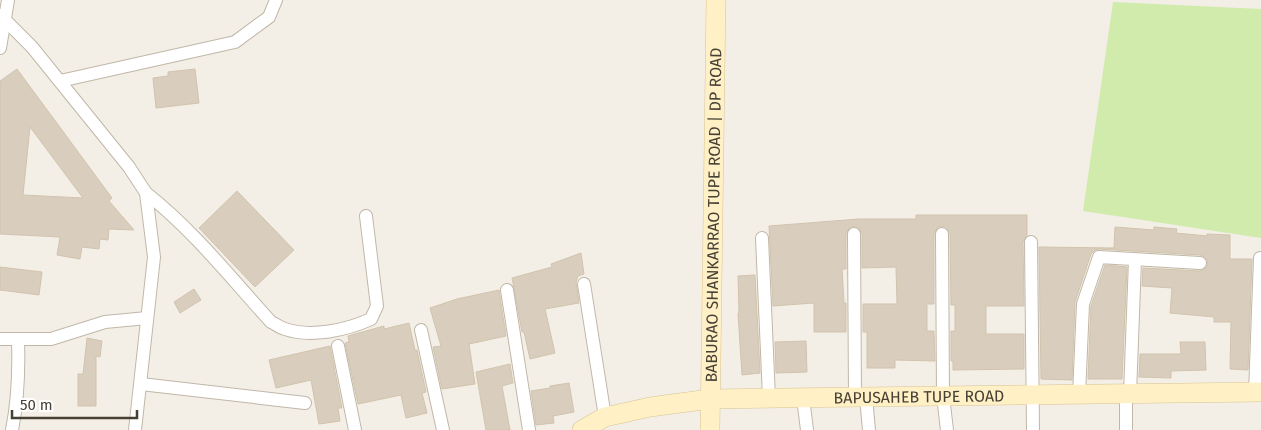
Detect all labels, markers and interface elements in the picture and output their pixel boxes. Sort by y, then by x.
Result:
street label: BABURAO SHANKARRAO TUPE ROAD | DP ROAD [702,47,725,383]
street label: BAPUSAHEB TUPE ROAD [833,386,1004,407]
scale bar [12,388,138,420]
text: 50 m [20,396,53,414]

